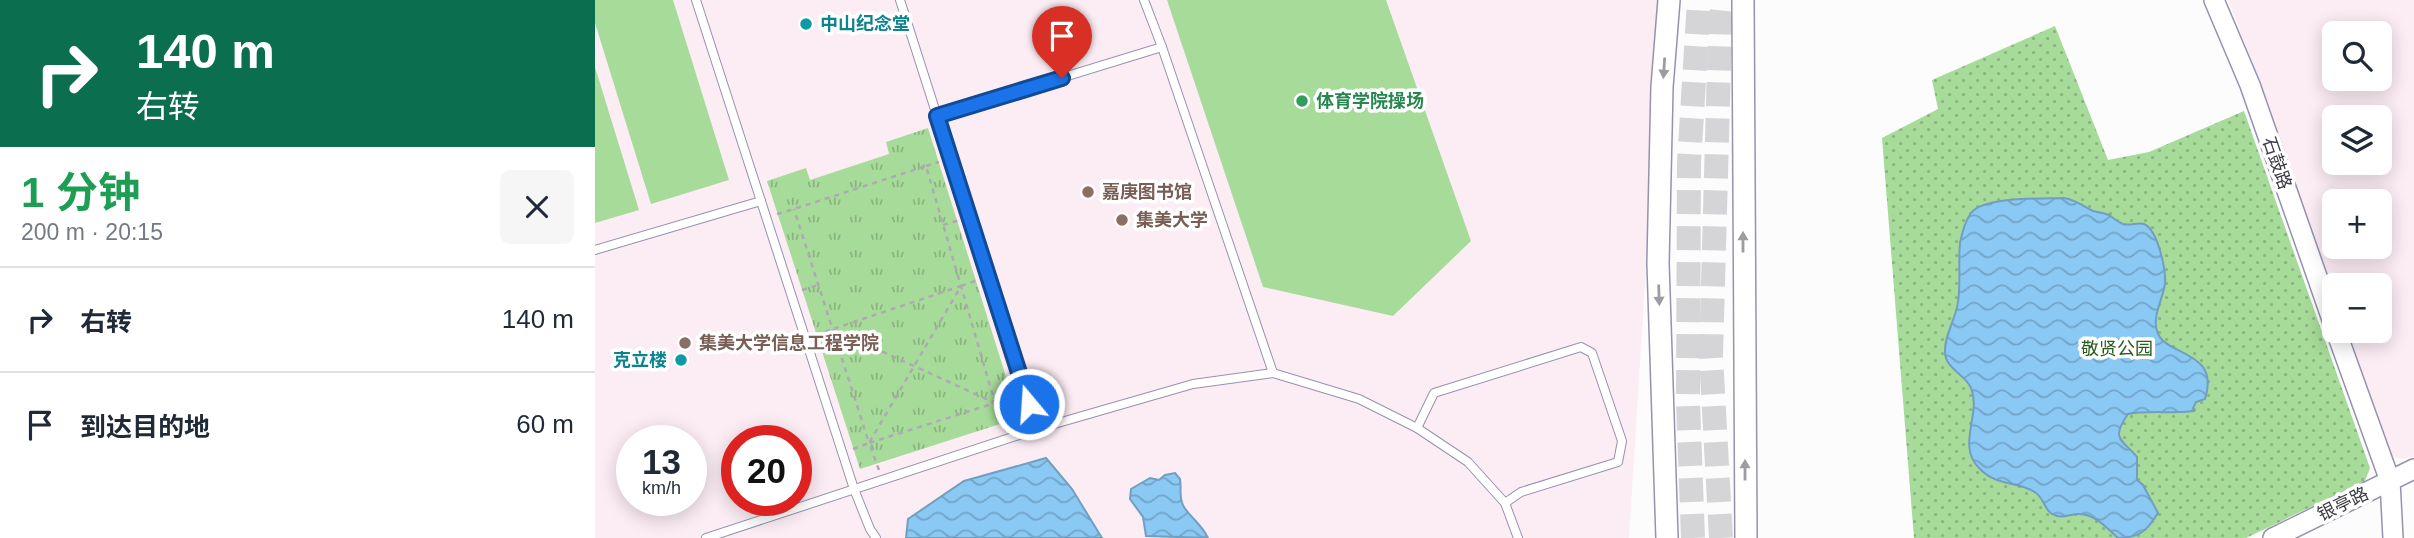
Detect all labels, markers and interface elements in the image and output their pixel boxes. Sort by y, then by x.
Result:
pin [1032,6,1092,78]
place label: 中山纪念堂 [820,13,910,34]
marker: 中山纪念堂 [798,16,814,32]
icon: arrive [1043,17,1081,55]
map controls [2322,21,2392,343]
button: search [2322,21,2392,91]
text: 140 m [136,24,275,78]
icon: right [21,28,112,119]
one-way arrow [1658,57,1669,79]
text: 右转 [136,89,200,125]
place label: 体育学院操场 [1316,91,1424,111]
marker: 体育学院操场 [1294,93,1310,109]
button: layers [2322,105,2392,175]
street label: 石鼓路 [2259,134,2295,192]
text: 1 分钟 [21,169,140,216]
button: close [500,170,574,244]
place label: 嘉庚图书馆 [1102,182,1192,202]
marker: 嘉庚图书馆 [1080,184,1096,200]
button: + [2322,189,2392,259]
place label: 集美大学 [1136,210,1208,230]
marker: 集美大学 [1114,212,1130,228]
text: 200 m · 20:15 [21,219,163,245]
one-way arrow [1737,231,1749,253]
button: − [2322,273,2392,343]
one-way arrow [1653,285,1664,307]
icon: right [21,301,59,339]
text: 140 m [502,304,574,334]
text: 右转 [80,307,132,337]
place label: 集美大学信息工程学院 [699,333,879,353]
marker: 集美大学信息工程学院 [677,335,693,351]
park label: 敬贤公园 [2081,339,2153,359]
place label: 克立楼 [613,350,667,370]
marker: 克立楼 [673,352,689,368]
position arrow [992,367,1066,441]
icon: arrive [21,406,59,444]
text: 60 m [516,409,574,439]
text: 到达目的地 [80,412,210,442]
speed limit sign: 20 [721,425,812,516]
text: 13 [642,442,681,481]
one-way arrow [1739,459,1751,481]
text: km/h [642,478,681,498]
street label: 银亭路 [2314,483,2372,525]

